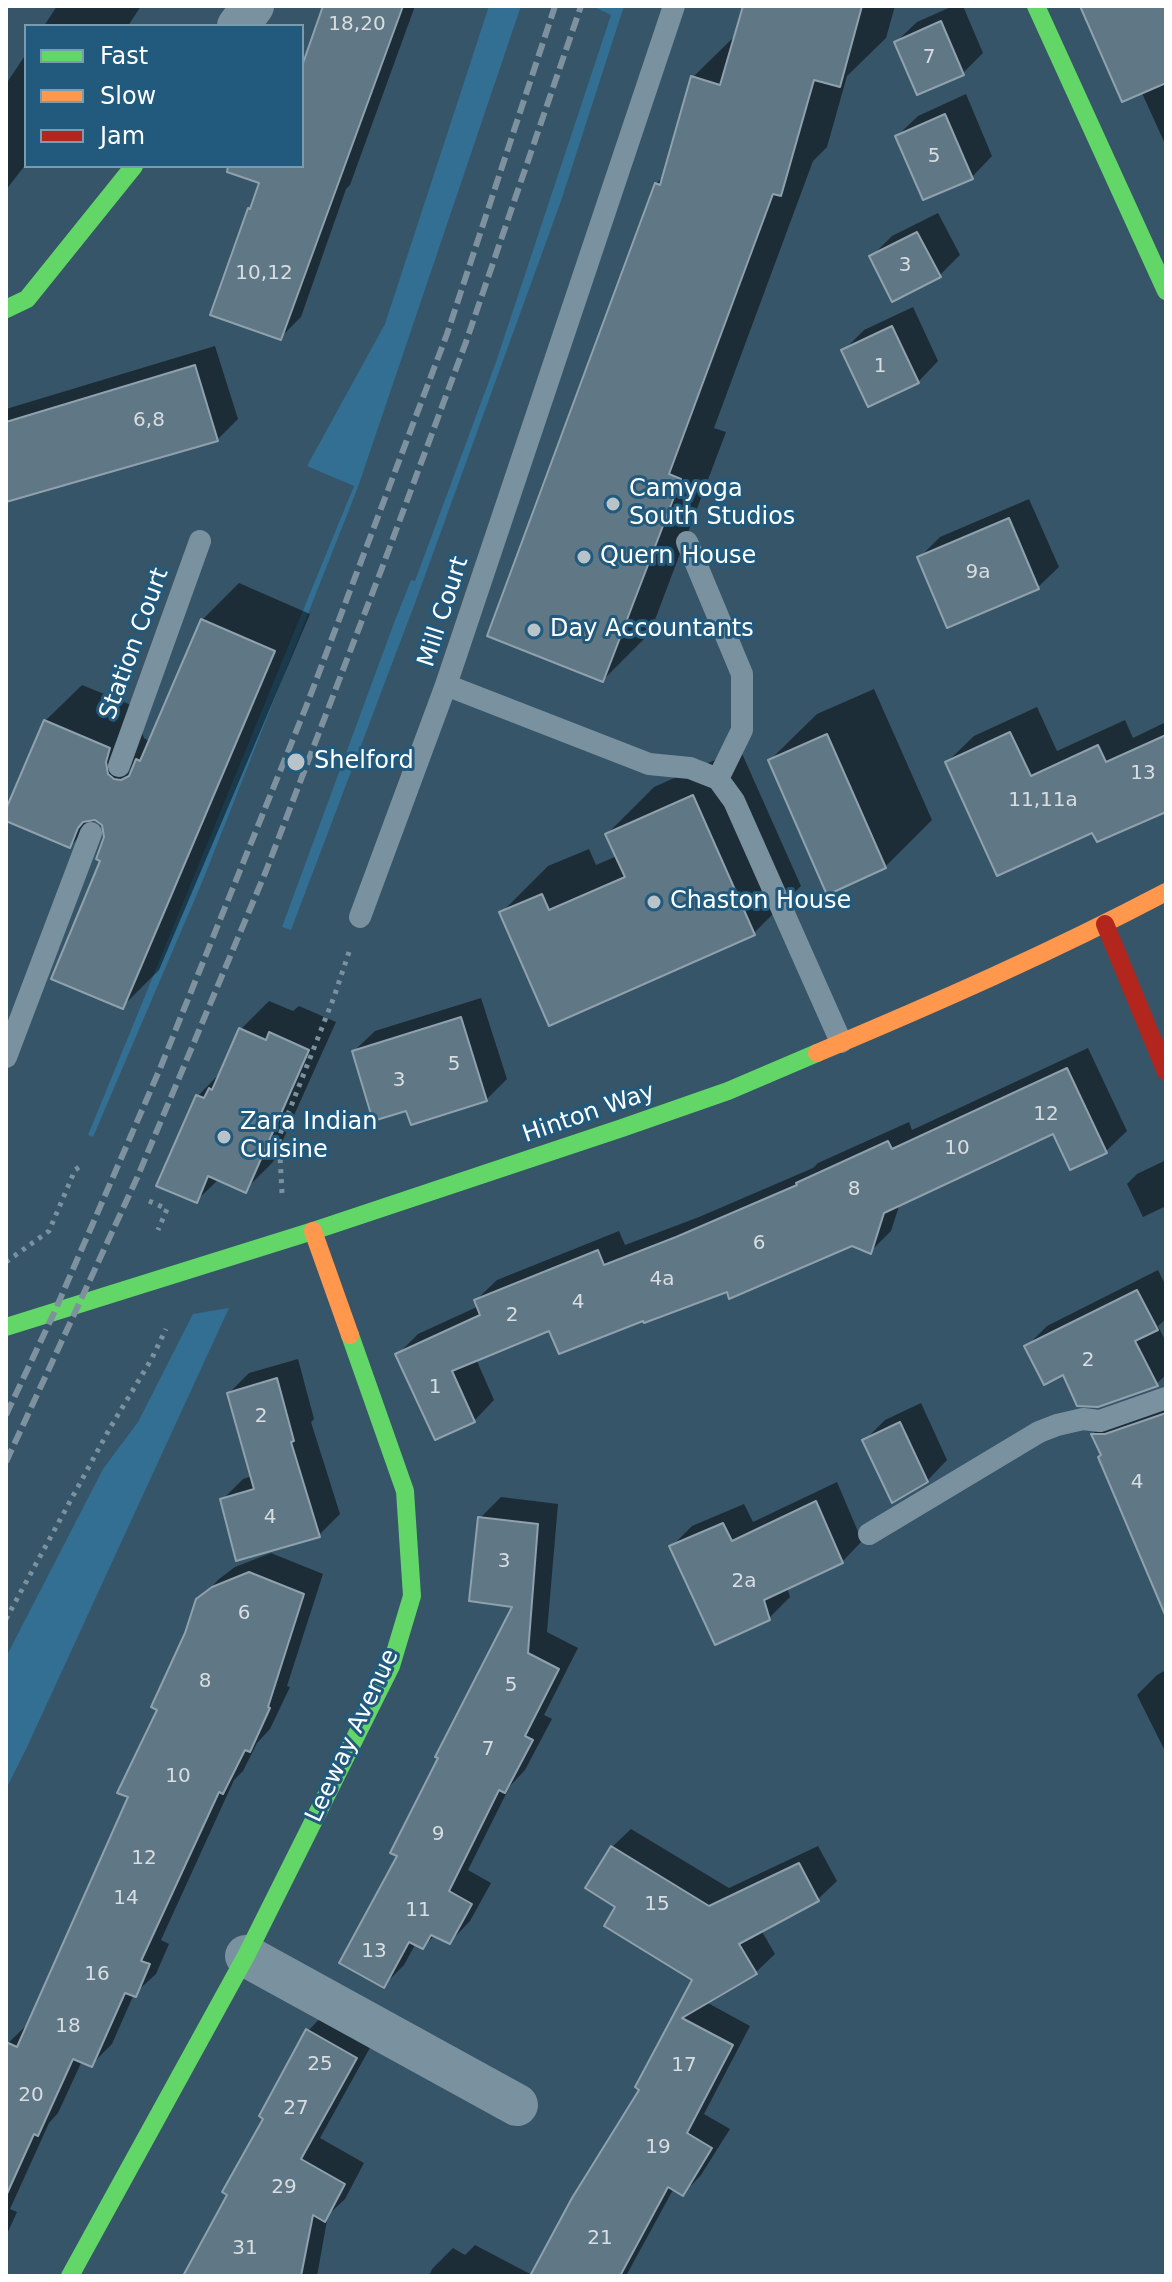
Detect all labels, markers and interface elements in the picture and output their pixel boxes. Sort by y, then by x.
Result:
house number: 18,20 [328,13,386,37]
legend [24,24,304,168]
text: Fast [100,42,148,70]
house number: 7 [923,46,935,70]
text: Slow [100,82,156,110]
text: Jam [100,122,145,150]
house number: 5 [928,145,940,169]
house number: 3 [899,254,911,278]
house number: 10,12 [235,262,293,286]
house number: 1 [874,355,886,379]
house number: 6,8 [133,409,165,433]
place label: Camyoga South Studios [629,476,795,532]
marker: Camyoga South Studios [604,495,622,513]
place label: Quern House [600,543,756,571]
marker: Quern House [575,548,593,566]
street label: Mill Court [413,553,475,671]
house number: 9a [966,561,990,585]
street label: Station Court [94,564,176,724]
place label: Day Accountants [550,616,754,644]
marker: Day Accountants [525,621,543,639]
place label: Shelford [314,748,414,776]
marker: Shelford [285,751,307,773]
house number: 13 [1130,762,1156,786]
house number: 11,11a [1008,789,1078,813]
place label: Chaston House [670,888,851,916]
marker: Chaston House [645,893,663,911]
house number: 5 [448,1053,460,1077]
house number: 3 [393,1069,405,1093]
street label: Hinton Way [519,1078,659,1150]
house number: 12 [1033,1103,1059,1127]
place label: Zara Indian Cuisine [240,1109,377,1165]
marker: Zara Indian Cuisine [215,1128,233,1146]
house number: 10 [944,1137,970,1161]
house number: 8 [848,1178,860,1202]
house number: 6 [753,1232,765,1256]
house number: 4a [650,1268,674,1292]
house number: 4 [572,1291,584,1315]
house number: 2 [506,1304,518,1328]
house number: 2 [1082,1349,1094,1373]
house number: 1 [429,1376,441,1400]
house number: 2 [255,1405,267,1429]
house number: 4 [1131,1471,1143,1495]
house number: 4 [264,1506,276,1530]
house number: 3 [498,1550,510,1574]
house number: 2a [732,1570,756,1594]
house number: 6 [238,1602,250,1626]
street label: Leeway Avenue [300,1645,406,1827]
house number: 8 [199,1670,211,1694]
house number: 5 [505,1674,517,1698]
house number: 7 [482,1738,494,1762]
house number: 10 [165,1765,191,1789]
house number: 9 [432,1823,444,1847]
house number: 12 [131,1847,157,1871]
house number: 14 [113,1887,139,1911]
house number: 15 [644,1893,670,1917]
house number: 11 [405,1899,431,1923]
house number: 13 [361,1940,387,1964]
house number: 16 [84,1963,110,1987]
house number: 18 [55,2015,81,2039]
house number: 25 [307,2053,333,2077]
house number: 17 [671,2054,697,2078]
house number: 20 [18,2084,44,2108]
house number: 27 [283,2097,309,2121]
house number: 19 [645,2136,671,2160]
house number: 29 [271,2176,297,2200]
house number: 21 [587,2227,613,2251]
house number: 31 [232,2237,258,2261]

